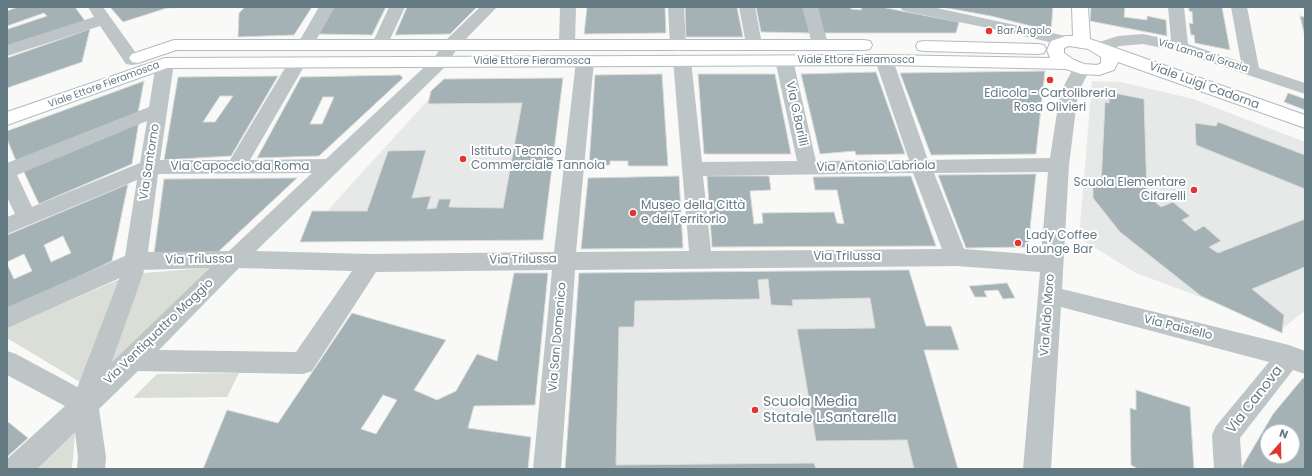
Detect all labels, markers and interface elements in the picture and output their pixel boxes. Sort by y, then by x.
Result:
place label: Bar Angolo [997,25,1051,37]
marker: Bar Angolo [984,26,994,36]
street label: Via Lama di Grazia [1157,37,1249,75]
street label: Viale Ettore Fieramosca [797,54,915,66]
street label: Viale Ettore Fieramosca [473,55,591,67]
street label: Viale Ettore Fieramosca [47,59,161,111]
street label: Viale Luigi Cadorna [1147,59,1261,113]
marker: Edicola - Cartolibreria Rosa Olivieri [1045,75,1055,85]
street label: Via G.Barilli [782,80,810,148]
place label: Edicola - Cartolibreria Rosa Olivieri [984,87,1116,115]
street label: Via Santorno [137,123,163,201]
place label: Istituto Tecnico Commerciale Tannoia [471,145,605,173]
marker: Istituto Tecnico Commerciale Tannoia [458,154,468,164]
street label: Via Antonio Labriola [816,159,936,175]
street label: Via Capoccio da Roma [171,160,309,174]
place label: Scuola Elementare Cifarelli [1074,176,1186,204]
marker: Scuola Elementare Cifarelli [1189,185,1199,195]
place label: Museo della Città e del Territorio [641,199,745,227]
marker: Museo della Città e del Territorio [628,208,638,218]
place label: Lady Coffee Lounge Bar [1026,229,1097,257]
marker: Lady Coffee Lounge Bar [1013,238,1023,248]
street label: Via Trilussa [813,250,881,264]
street label: Via Trilussa [165,252,233,268]
street label: Via Trilussa [489,252,557,268]
street label: Via Aldo Moro [1038,273,1058,357]
street label: Via Ventiquattro Maggio [101,276,217,388]
street label: Via San Domenico [546,282,570,392]
street label: Via Paisiello [1142,312,1214,344]
street label: Via Canova [1223,363,1287,437]
place label: Scuola Media Statale L.Santarella [763,394,897,426]
marker: Scuola Media Statale L.Santarella [750,405,760,415]
north arrow [1260,424,1300,464]
text: N [1277,425,1290,443]

